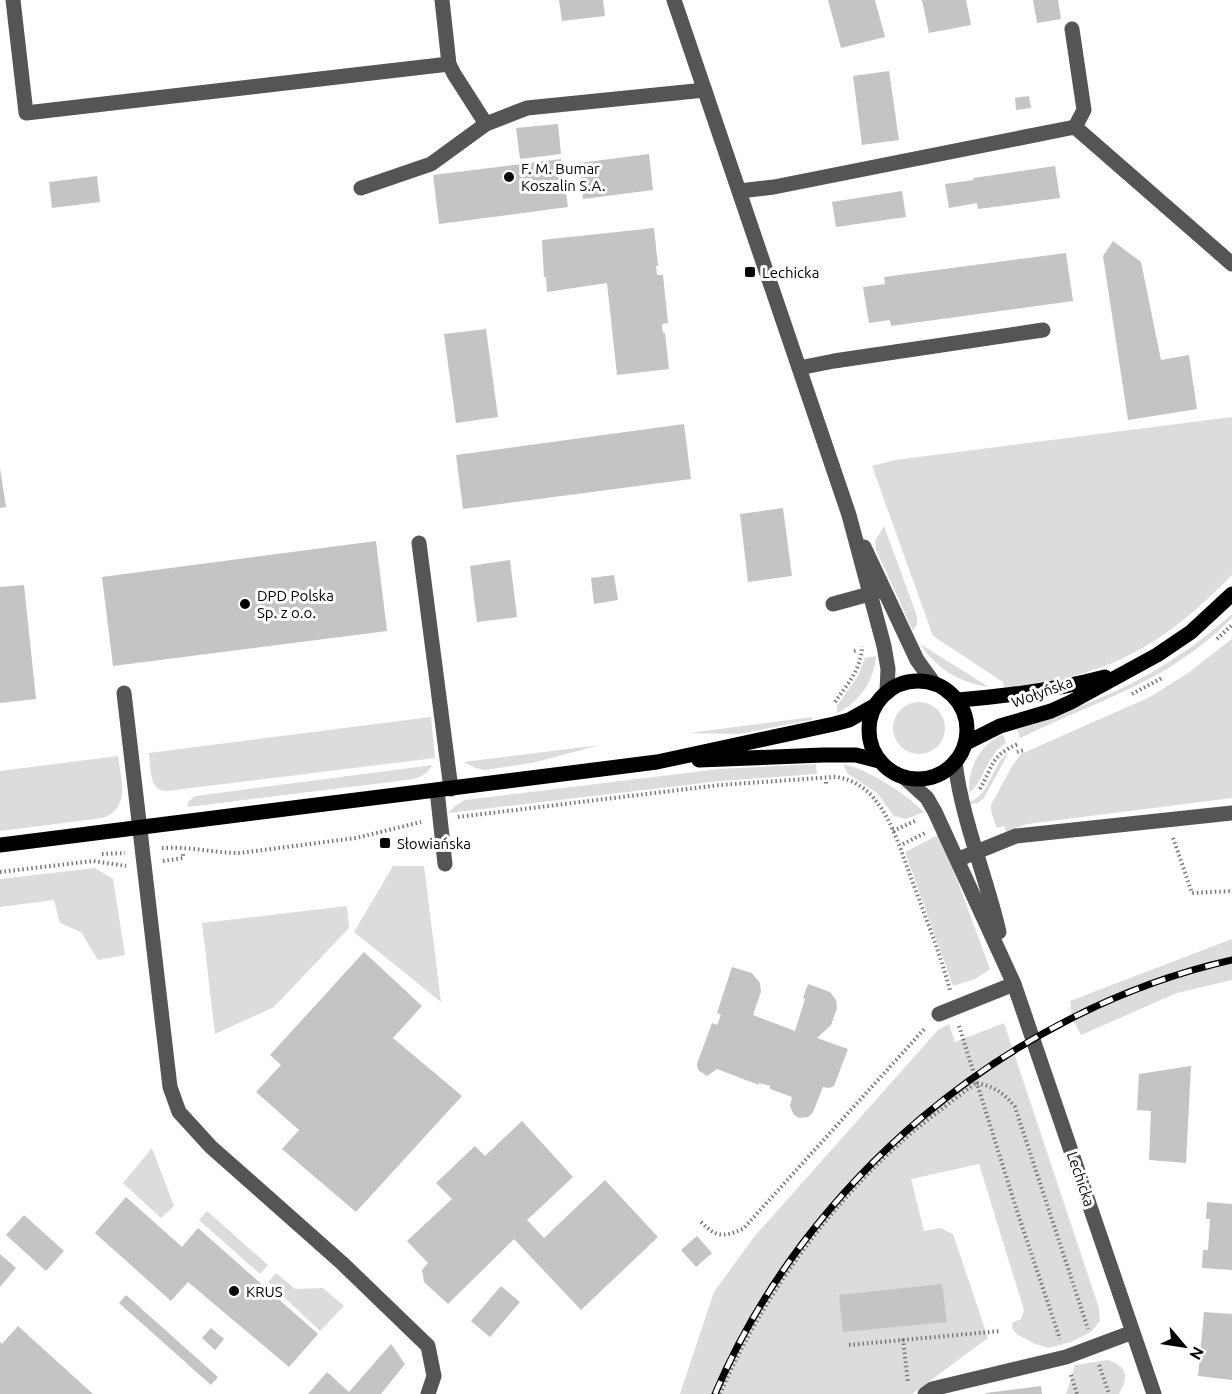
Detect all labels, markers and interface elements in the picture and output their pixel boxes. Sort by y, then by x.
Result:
place label: F. M. Bumar Koszalin S.A. [521,160,605,194]
marker: F. M. Bumar Koszalin S.A. [502,170,516,184]
place label: Lechicka [762,264,819,281]
marker: Lechicka [743,265,757,279]
place label: DPD Polska Sp. z o.o. [257,587,334,621]
marker: DPD Polska Sp. z o.o. [238,597,252,611]
street label: Wołyńska [1009,673,1075,711]
place label: Słowiańska [397,835,471,852]
marker: Słowiańska [378,836,392,850]
street label: Lechicka [1064,1149,1098,1209]
place label: KRUS [246,1283,283,1300]
marker: KRUS [227,1284,241,1298]
north arrow [1154,1316,1214,1376]
text: N [1186,1344,1208,1363]

